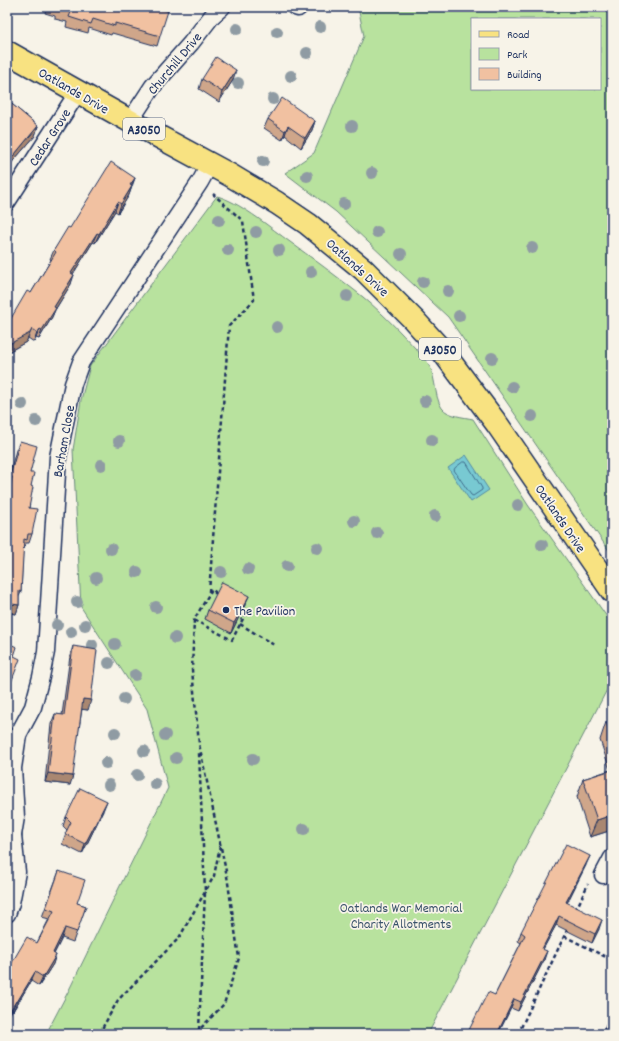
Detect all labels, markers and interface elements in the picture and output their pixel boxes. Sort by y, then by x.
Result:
legend [471,18,601,90]
text: Road [507,27,529,44]
street label: Churchill Drive [143,29,208,100]
text: Park [507,47,528,64]
street label: Oatlands Drive [34,63,112,120]
text: Building [507,67,542,84]
street label: Cedar Grove [25,105,77,171]
road number: A3050 [123,118,165,140]
street label: Oatlands Drive [321,235,393,302]
road number: A3050 [419,338,461,360]
street label: Barham Close [49,404,81,479]
street label: Oatlands Drive [529,481,590,557]
place label: The Pavilion [234,602,295,622]
marker: The Pavilion [221,605,231,615]
park label: Oatlands War Memorial Charity Allotments [340,899,463,935]

